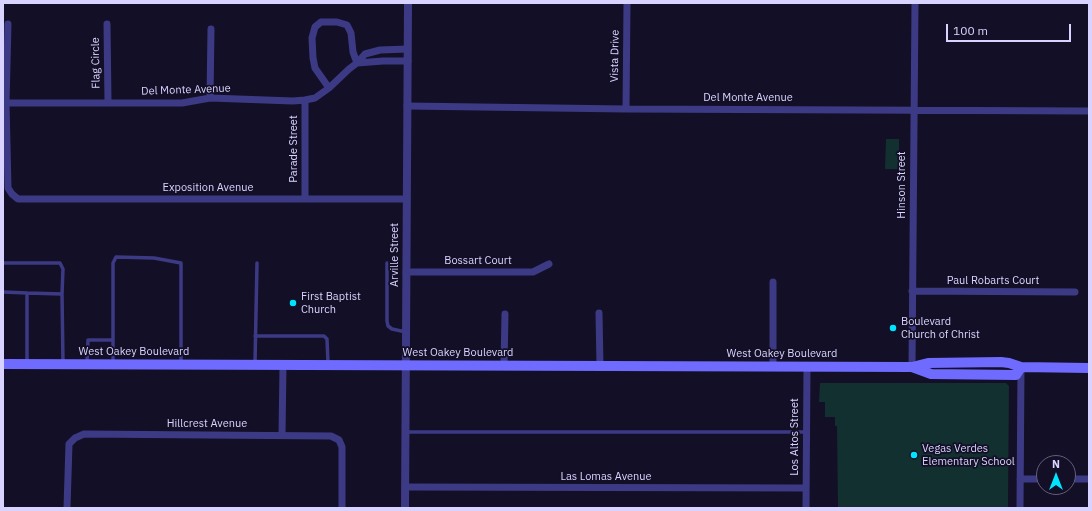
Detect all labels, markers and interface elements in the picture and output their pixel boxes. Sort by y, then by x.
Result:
scale bar [948,16,1073,42]
text: 100 m [953,23,988,38]
street label: Vista Drive [608,30,622,82]
street label: Flag Circle [89,37,103,89]
street label: Del Monte Avenue [141,82,231,98]
street label: Del Monte Avenue [703,91,793,105]
street label: Parade Street [287,115,301,183]
street label: Hinson Street [895,151,909,219]
street label: Exposition Avenue [163,181,253,195]
street label: Arville Street [388,223,402,287]
street label: Bossart Court [444,254,512,268]
street label: Paul Robarts Court [947,274,1039,288]
place label: First Baptist Church [301,290,361,316]
marker: First Baptist Church [288,298,298,308]
place label: Boulevard Church of Christ [901,315,980,341]
marker: Boulevard Church of Christ [888,323,898,333]
street label: West Oakey Boulevard [79,345,189,359]
street label: West Oakey Boulevard [403,346,513,360]
street label: West Oakey Boulevard [727,347,837,361]
street label: Los Altos Street [788,398,802,476]
street label: Hillcrest Avenue [167,417,247,431]
place label: Vegas Verdes Elementary School [922,442,1015,468]
marker: Vegas Verdes Elementary School [909,450,919,460]
north arrow [1036,455,1076,495]
text: N [1052,457,1060,471]
street label: Las Lomas Avenue [560,470,652,484]

